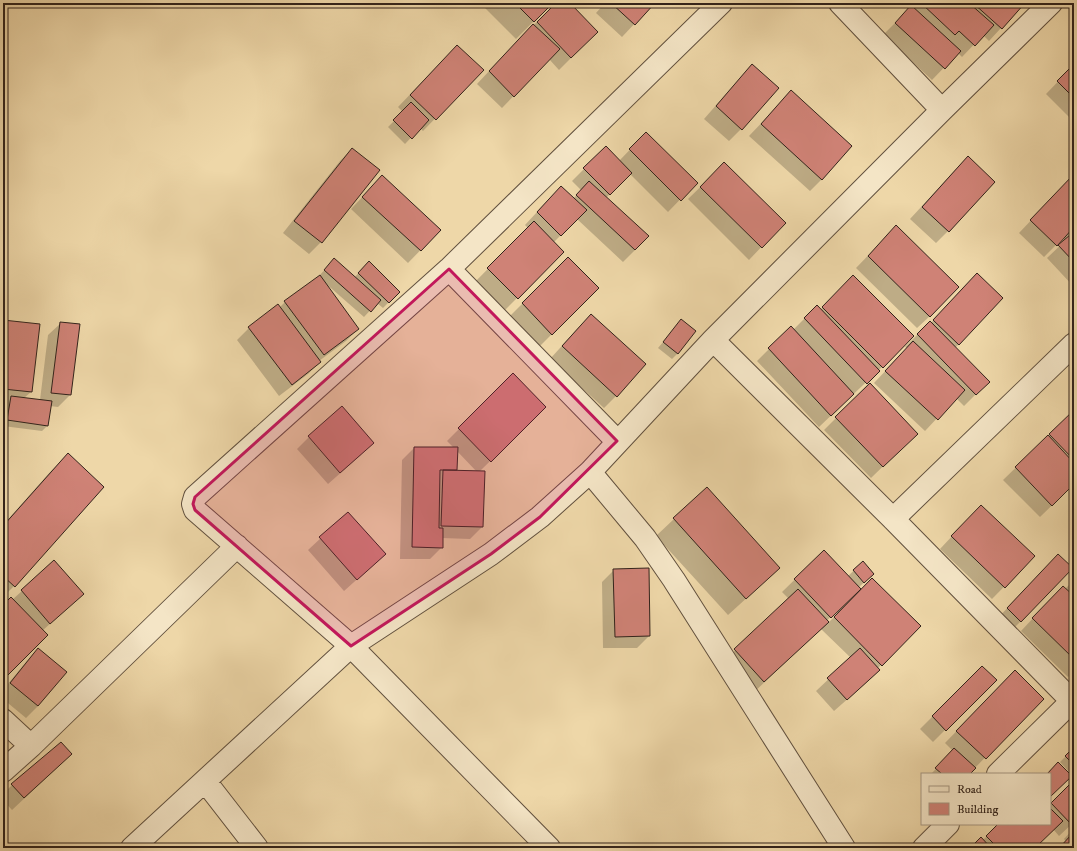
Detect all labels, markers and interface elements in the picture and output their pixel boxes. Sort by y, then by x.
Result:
legend [921,773,1051,825]
text: Road [957,782,982,797]
text: Building [957,802,998,817]

